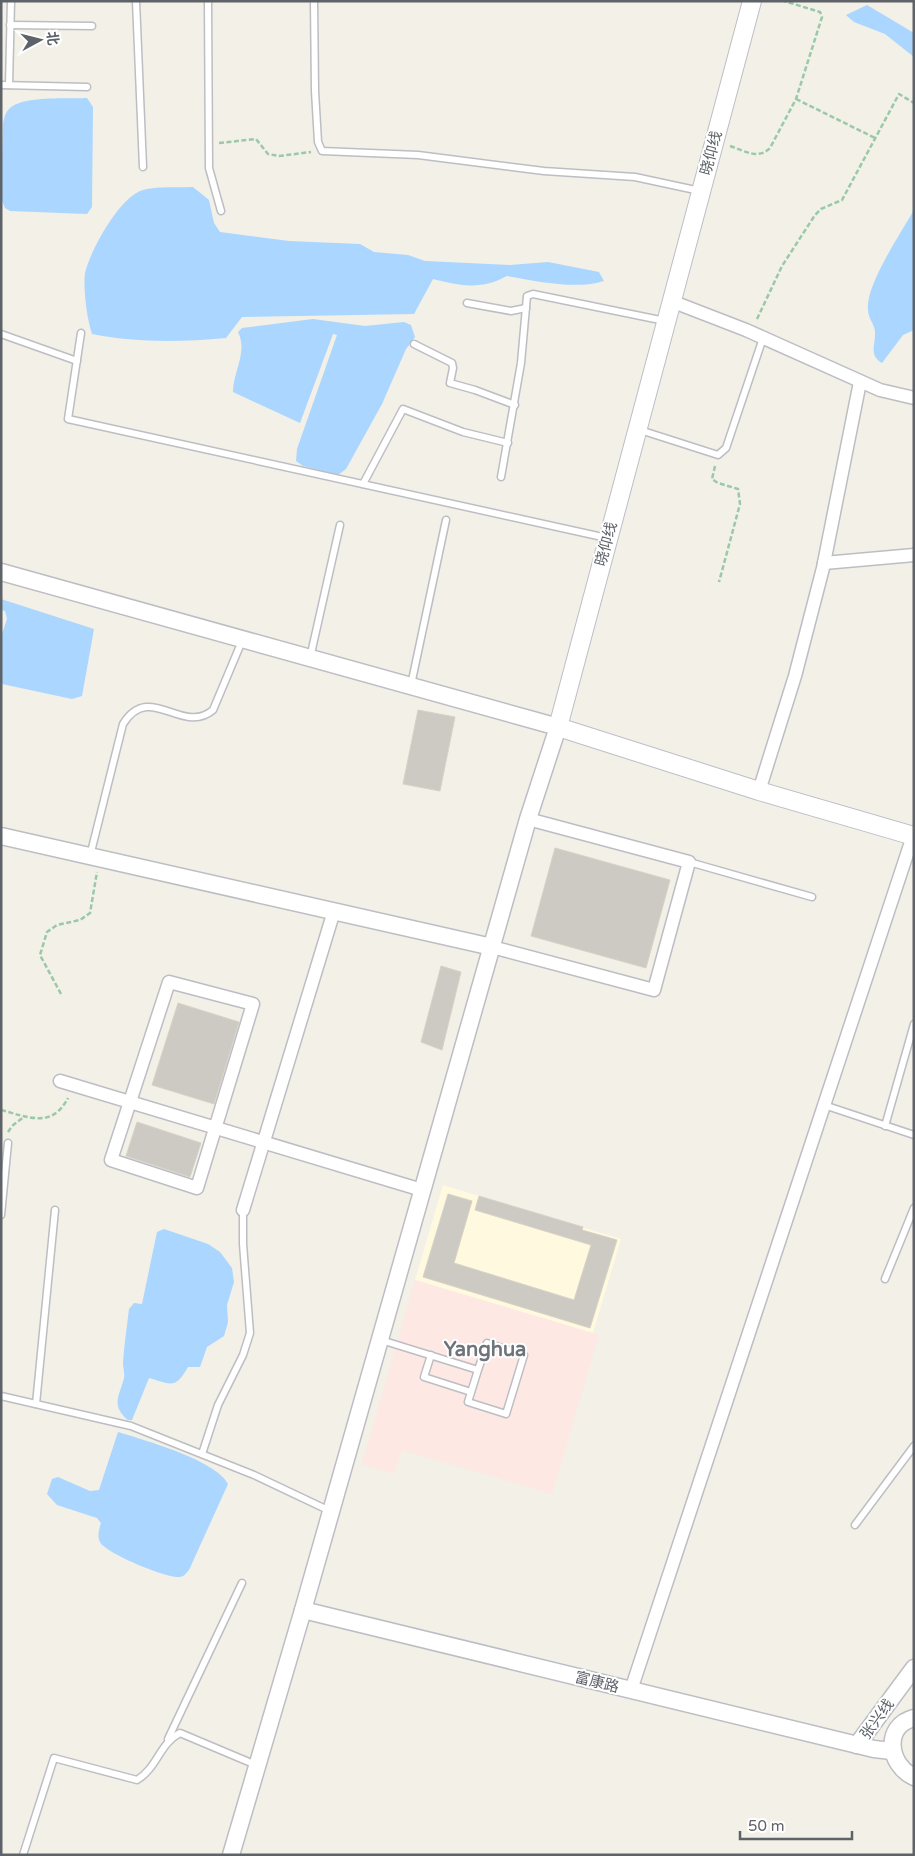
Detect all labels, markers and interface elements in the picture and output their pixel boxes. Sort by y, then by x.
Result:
north arrow [15,15,65,65]
text: 北 [43,30,62,46]
street label: 晓仰线 [696,129,726,177]
street label: 晓仰线 [591,520,621,568]
district label: Yanghua [444,1338,526,1362]
street label: 富康路 [573,1668,621,1696]
street label: 张兴线 [856,1696,898,1742]
scale bar [740,1808,852,1840]
text: 50 m [748,1817,785,1835]

